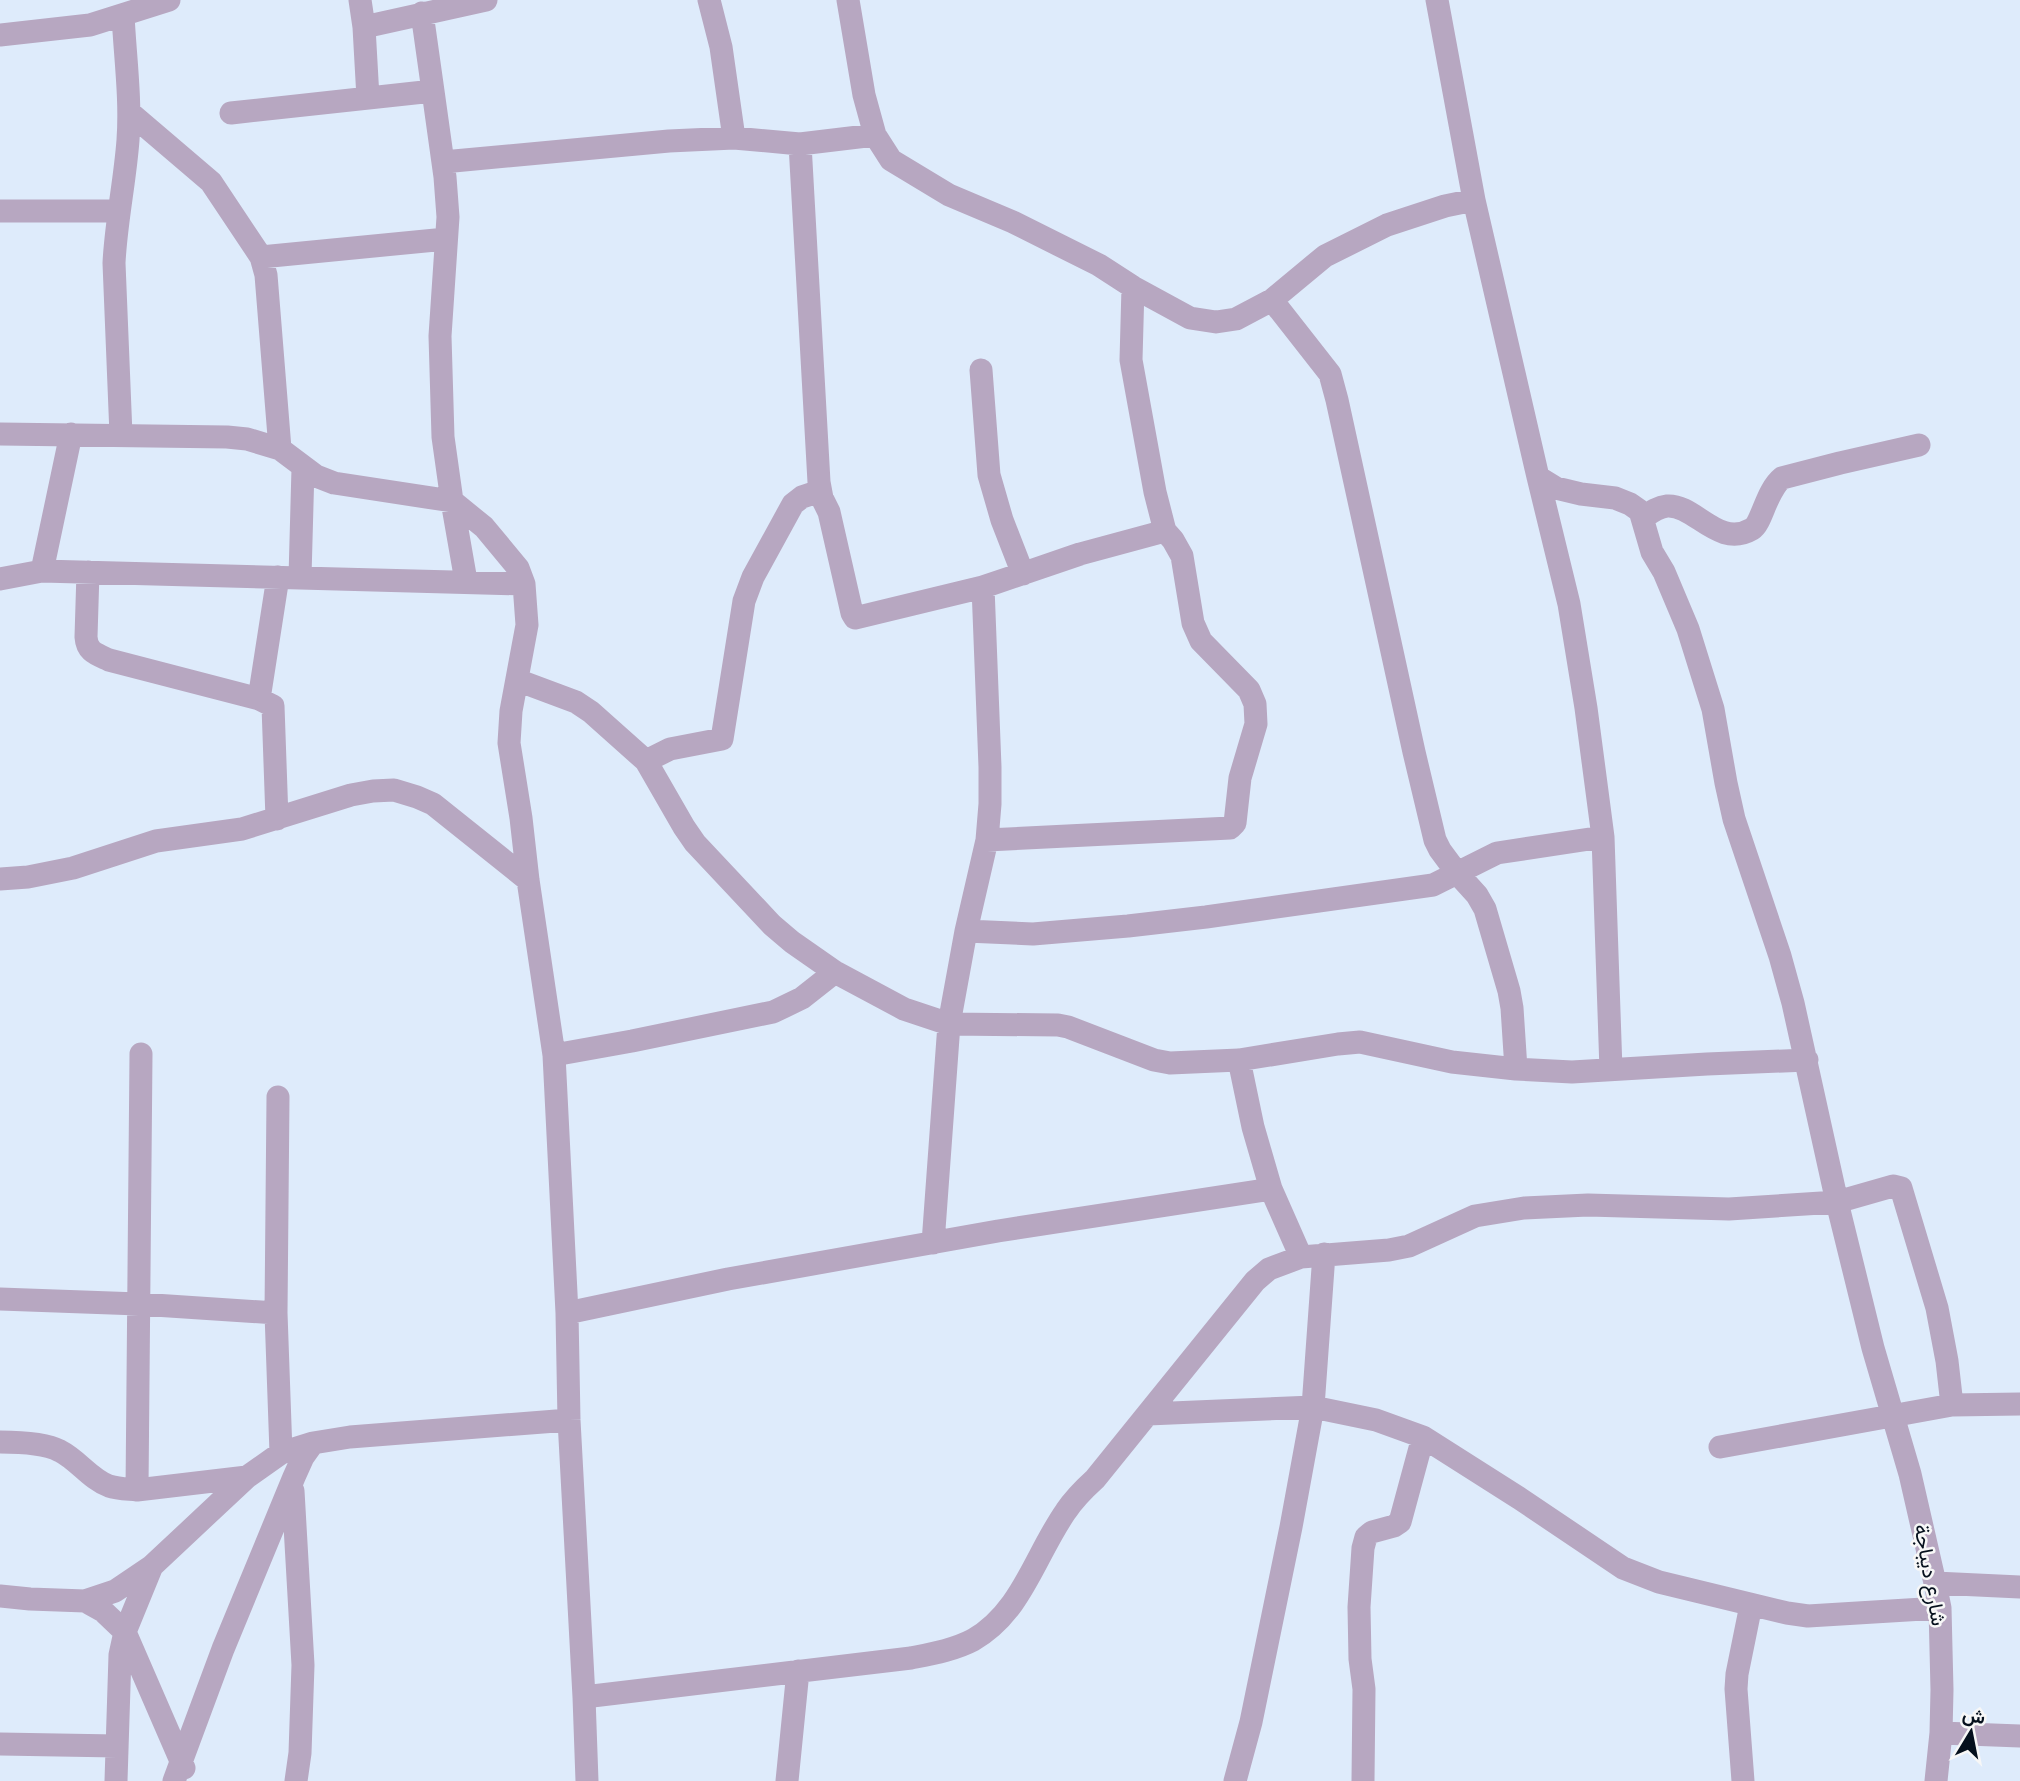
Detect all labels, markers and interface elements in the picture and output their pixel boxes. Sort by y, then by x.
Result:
street label: شارع ديباجة [1906,1522,1954,1628]
north arrow [1936,1697,2006,1767]
text: ش [1960,1700,1988,1731]

